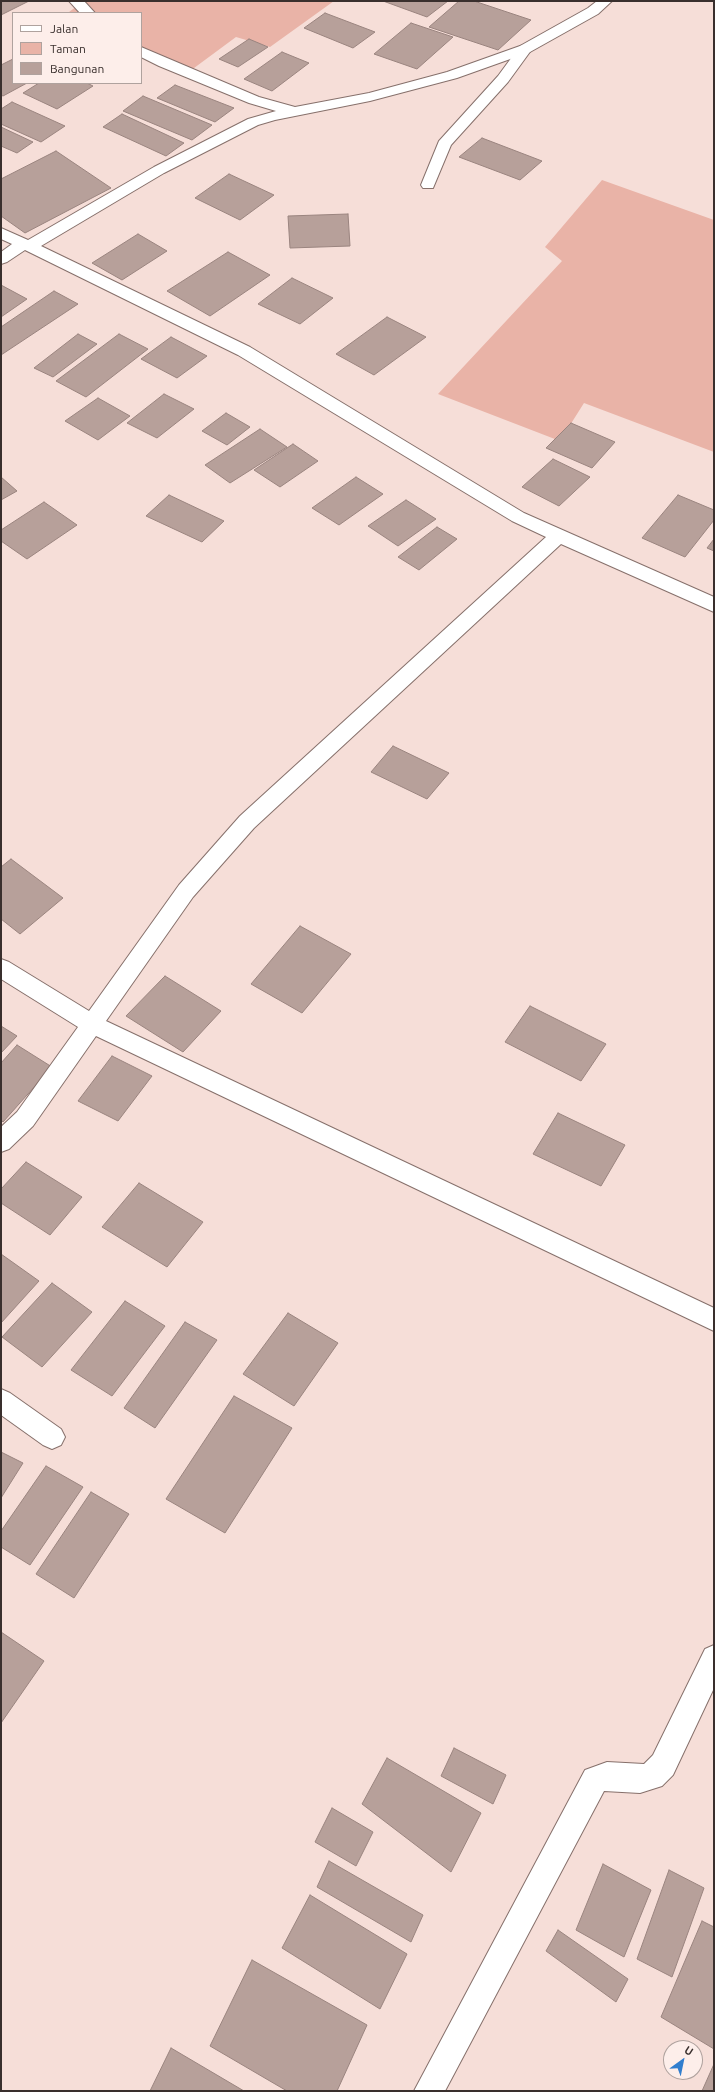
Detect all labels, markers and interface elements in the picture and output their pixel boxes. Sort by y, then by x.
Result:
legend [12,12,142,84]
text: Jalan [50,22,78,35]
text: Taman [50,42,86,55]
text: Bangunan [50,62,104,75]
north arrow [663,2040,703,2080]
text: U [682,2044,695,2058]

